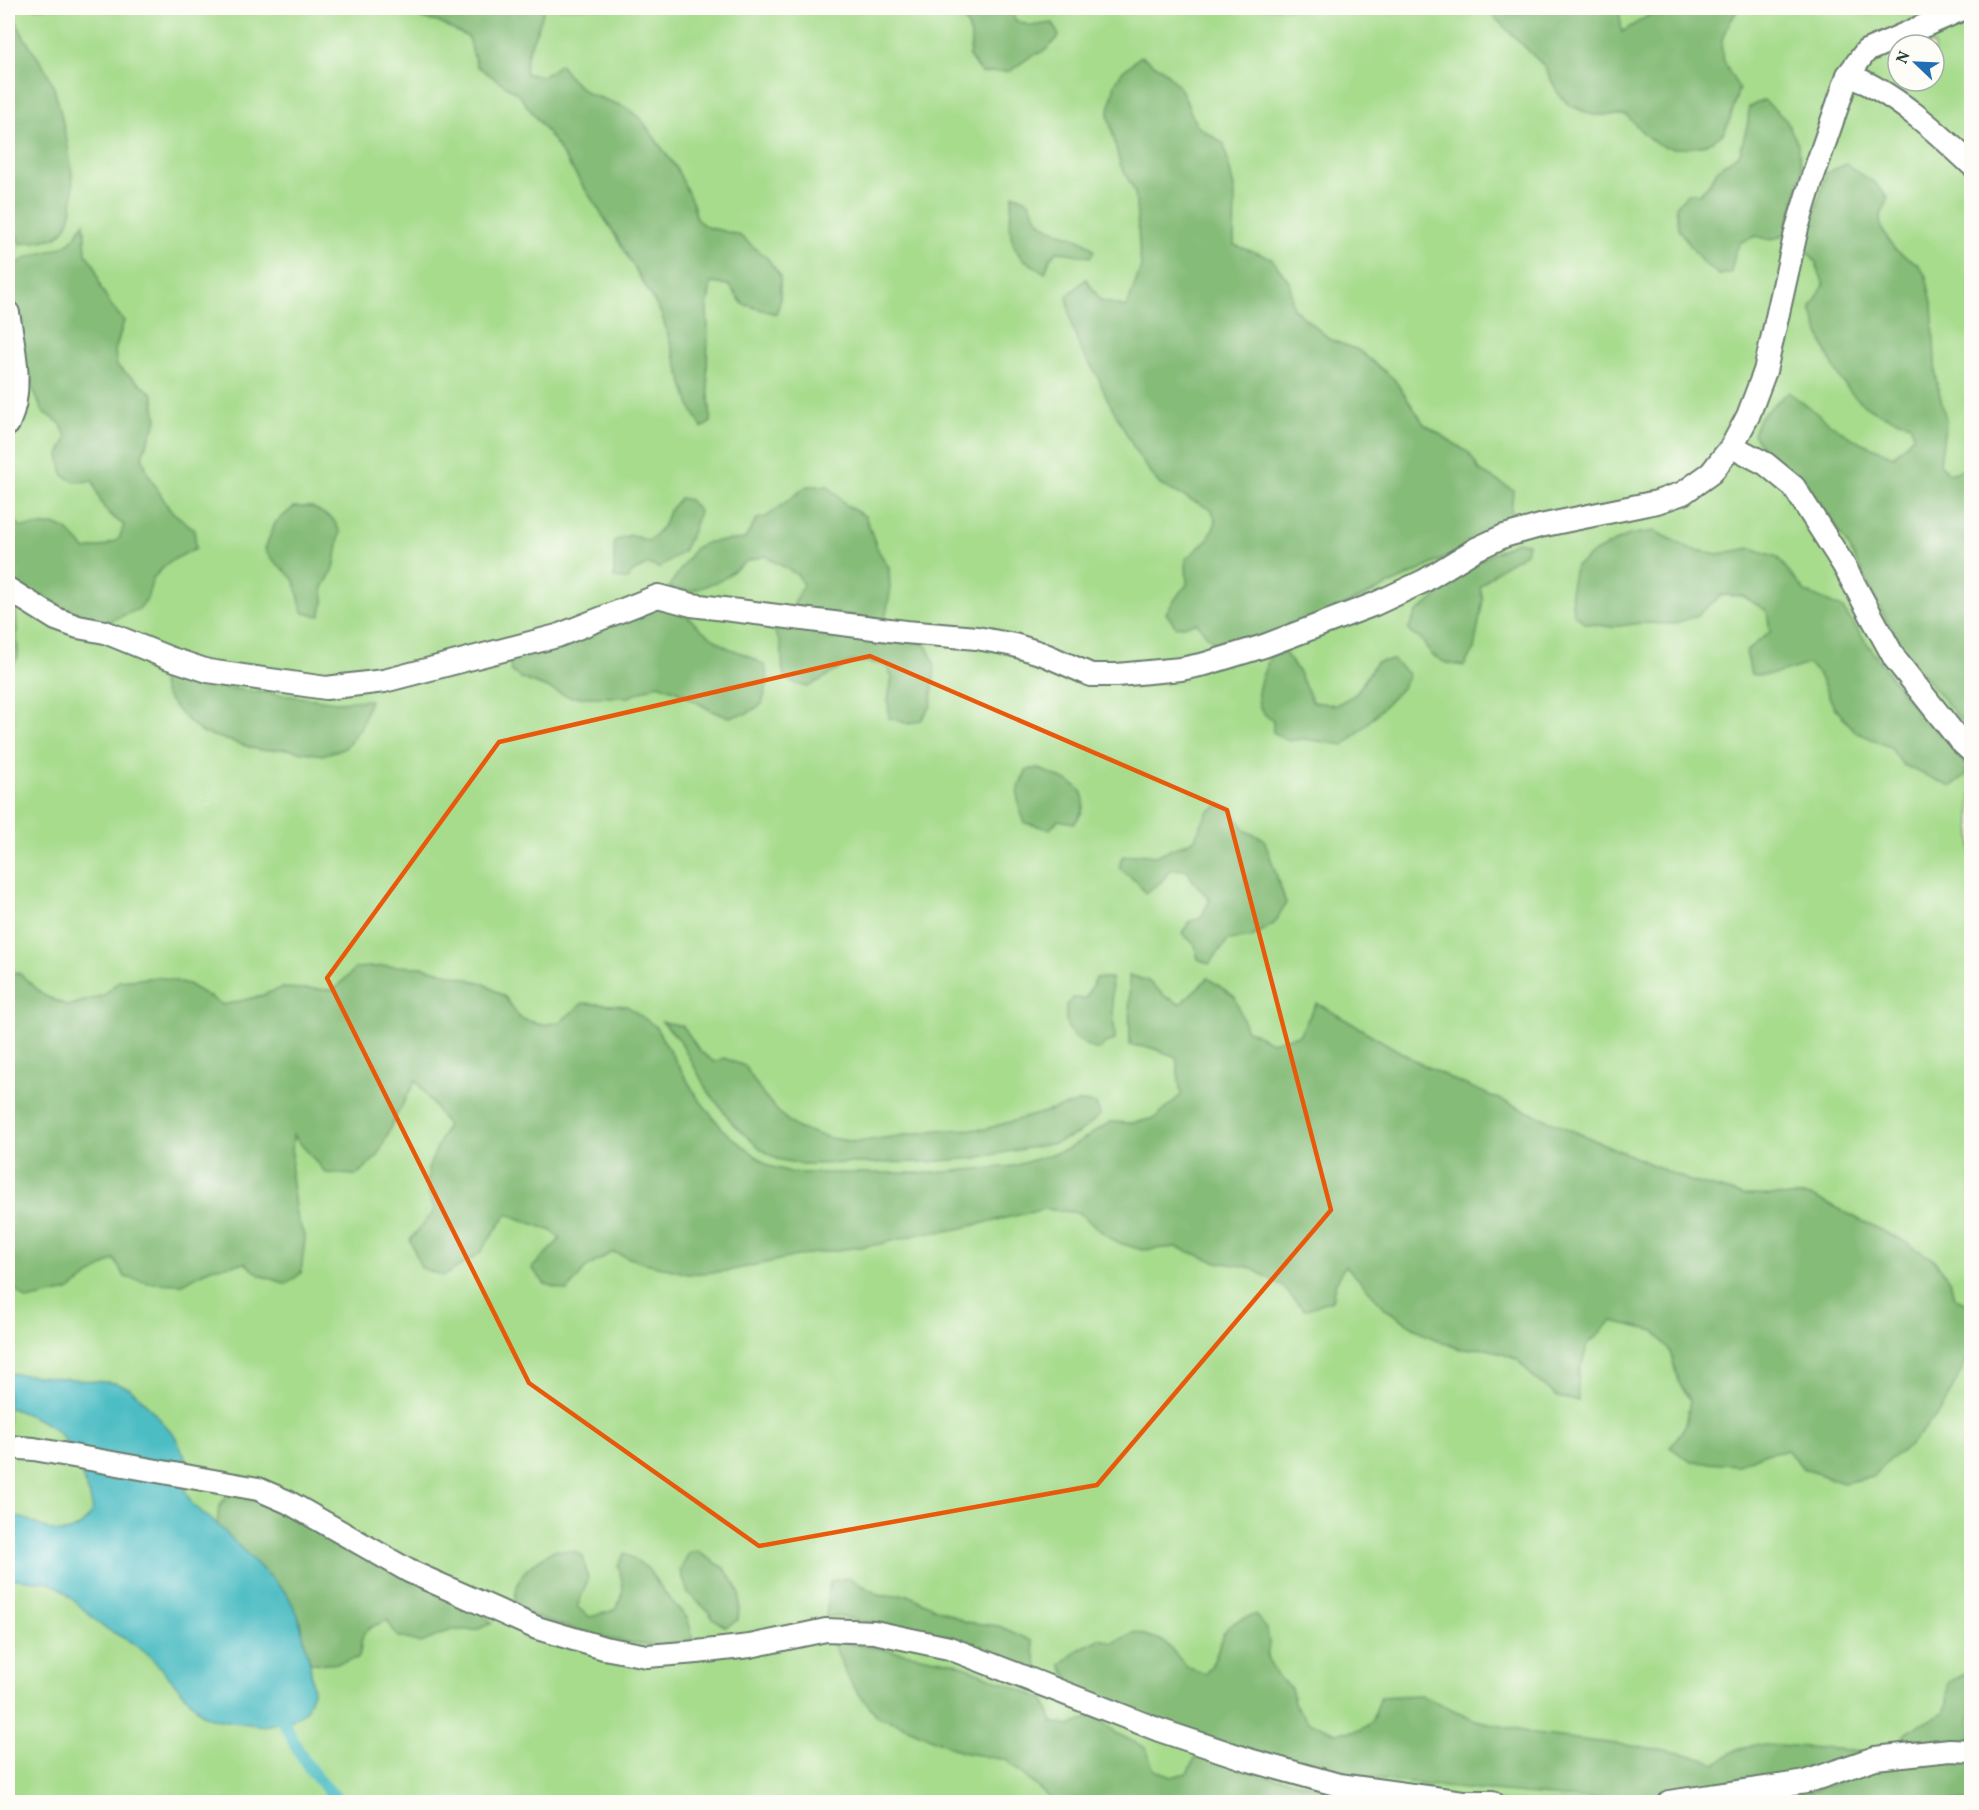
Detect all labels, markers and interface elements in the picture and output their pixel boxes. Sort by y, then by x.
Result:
north arrow [1886,33,1946,93]
text: N [1892,48,1917,68]

